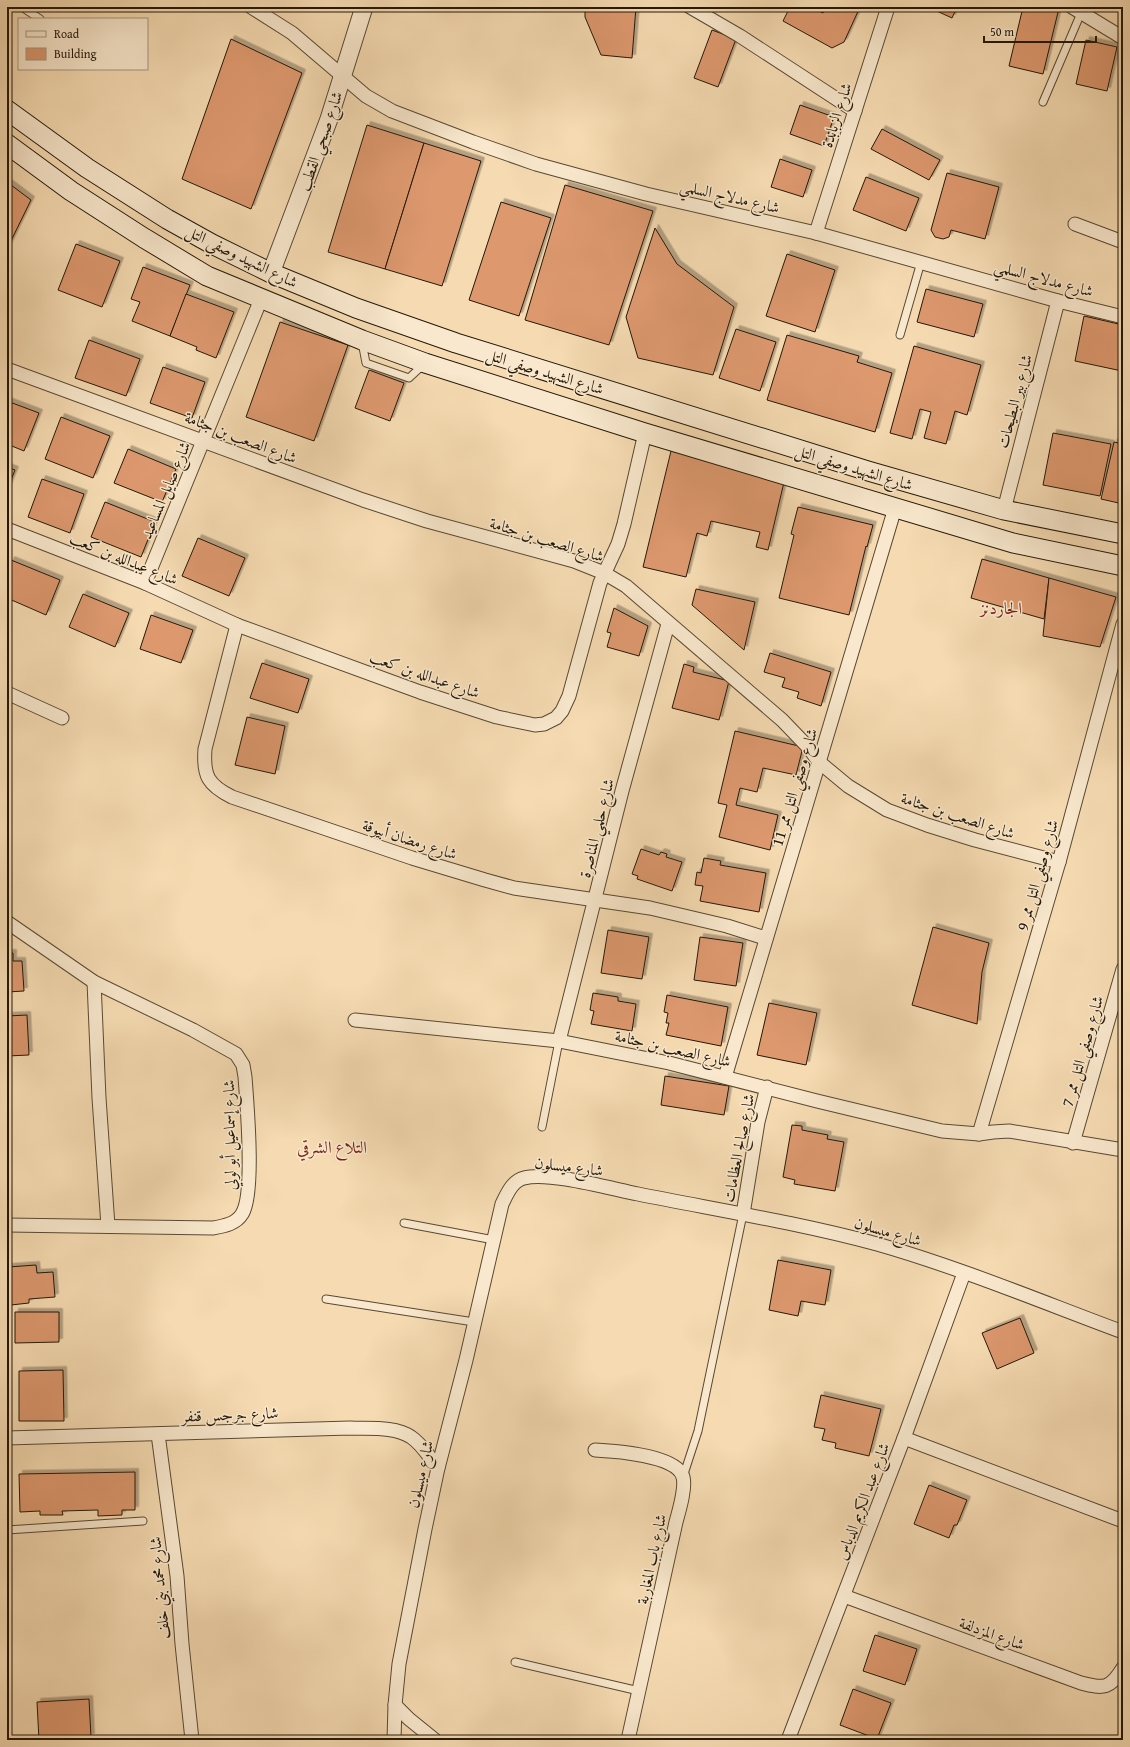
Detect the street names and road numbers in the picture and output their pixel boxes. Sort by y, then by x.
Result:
street label: شارع الزبابدة [814,79,860,151]
street label: شارع صبحي القطب [292,88,352,196]
street label: شارع مدلاج السلمي [677,173,782,223]
street label: شارع الشهيد وصفي التل [180,218,302,297]
street label: شارع مدلاج السلمي [991,253,1096,307]
street label: شارع الشهيد وصفي التل [482,342,607,404]
street label: شارع بير البطيحات [990,351,1040,451]
street label: شارع الصعب بن جثامة [181,405,301,471]
street label: شارع صايل المساعيد [134,437,198,543]
street label: شارع الشهيد وصفي التل [791,438,916,500]
street label: شارع الصعب بن جثامة [486,510,607,570]
street label: شارع عبدالله بن كعب [65,525,182,593]
street label: شارع عبدالله بن كعب [366,644,483,706]
street label: شارع وصفي التل ممر 11 [765,725,827,850]
street label: شارع حلمي المناصرة [572,776,624,881]
street label: شارع الصعب بن جثامة [897,785,1018,847]
street label: شارع رمضان أبيوقة [359,812,461,868]
street label: شارع وصفي التل ممر 9 [1010,817,1068,935]
street label: شارع وصفي التل ممر 7 [1055,993,1113,1111]
street label: شارع الصعب بن جثامة [612,1023,733,1075]
street label: شارع إسماعيل أبو لولي [216,1079,244,1191]
street label: شارع صالح العظامات [716,1092,762,1205]
street label: شارع ميسلون [533,1150,605,1184]
street label: شارع ميسلون [851,1210,924,1254]
street label: شارع جرجس قنفر [179,1400,279,1430]
street label: شارع ميسلون [401,1438,441,1511]
street label: شارع عبد الكريم الدباس [829,1439,898,1564]
street label: شارع باب المغاربة [630,1512,674,1607]
street label: شارع محمد بني خلف [143,1536,178,1640]
street label: شارع المزدلفة [955,1610,1028,1658]

